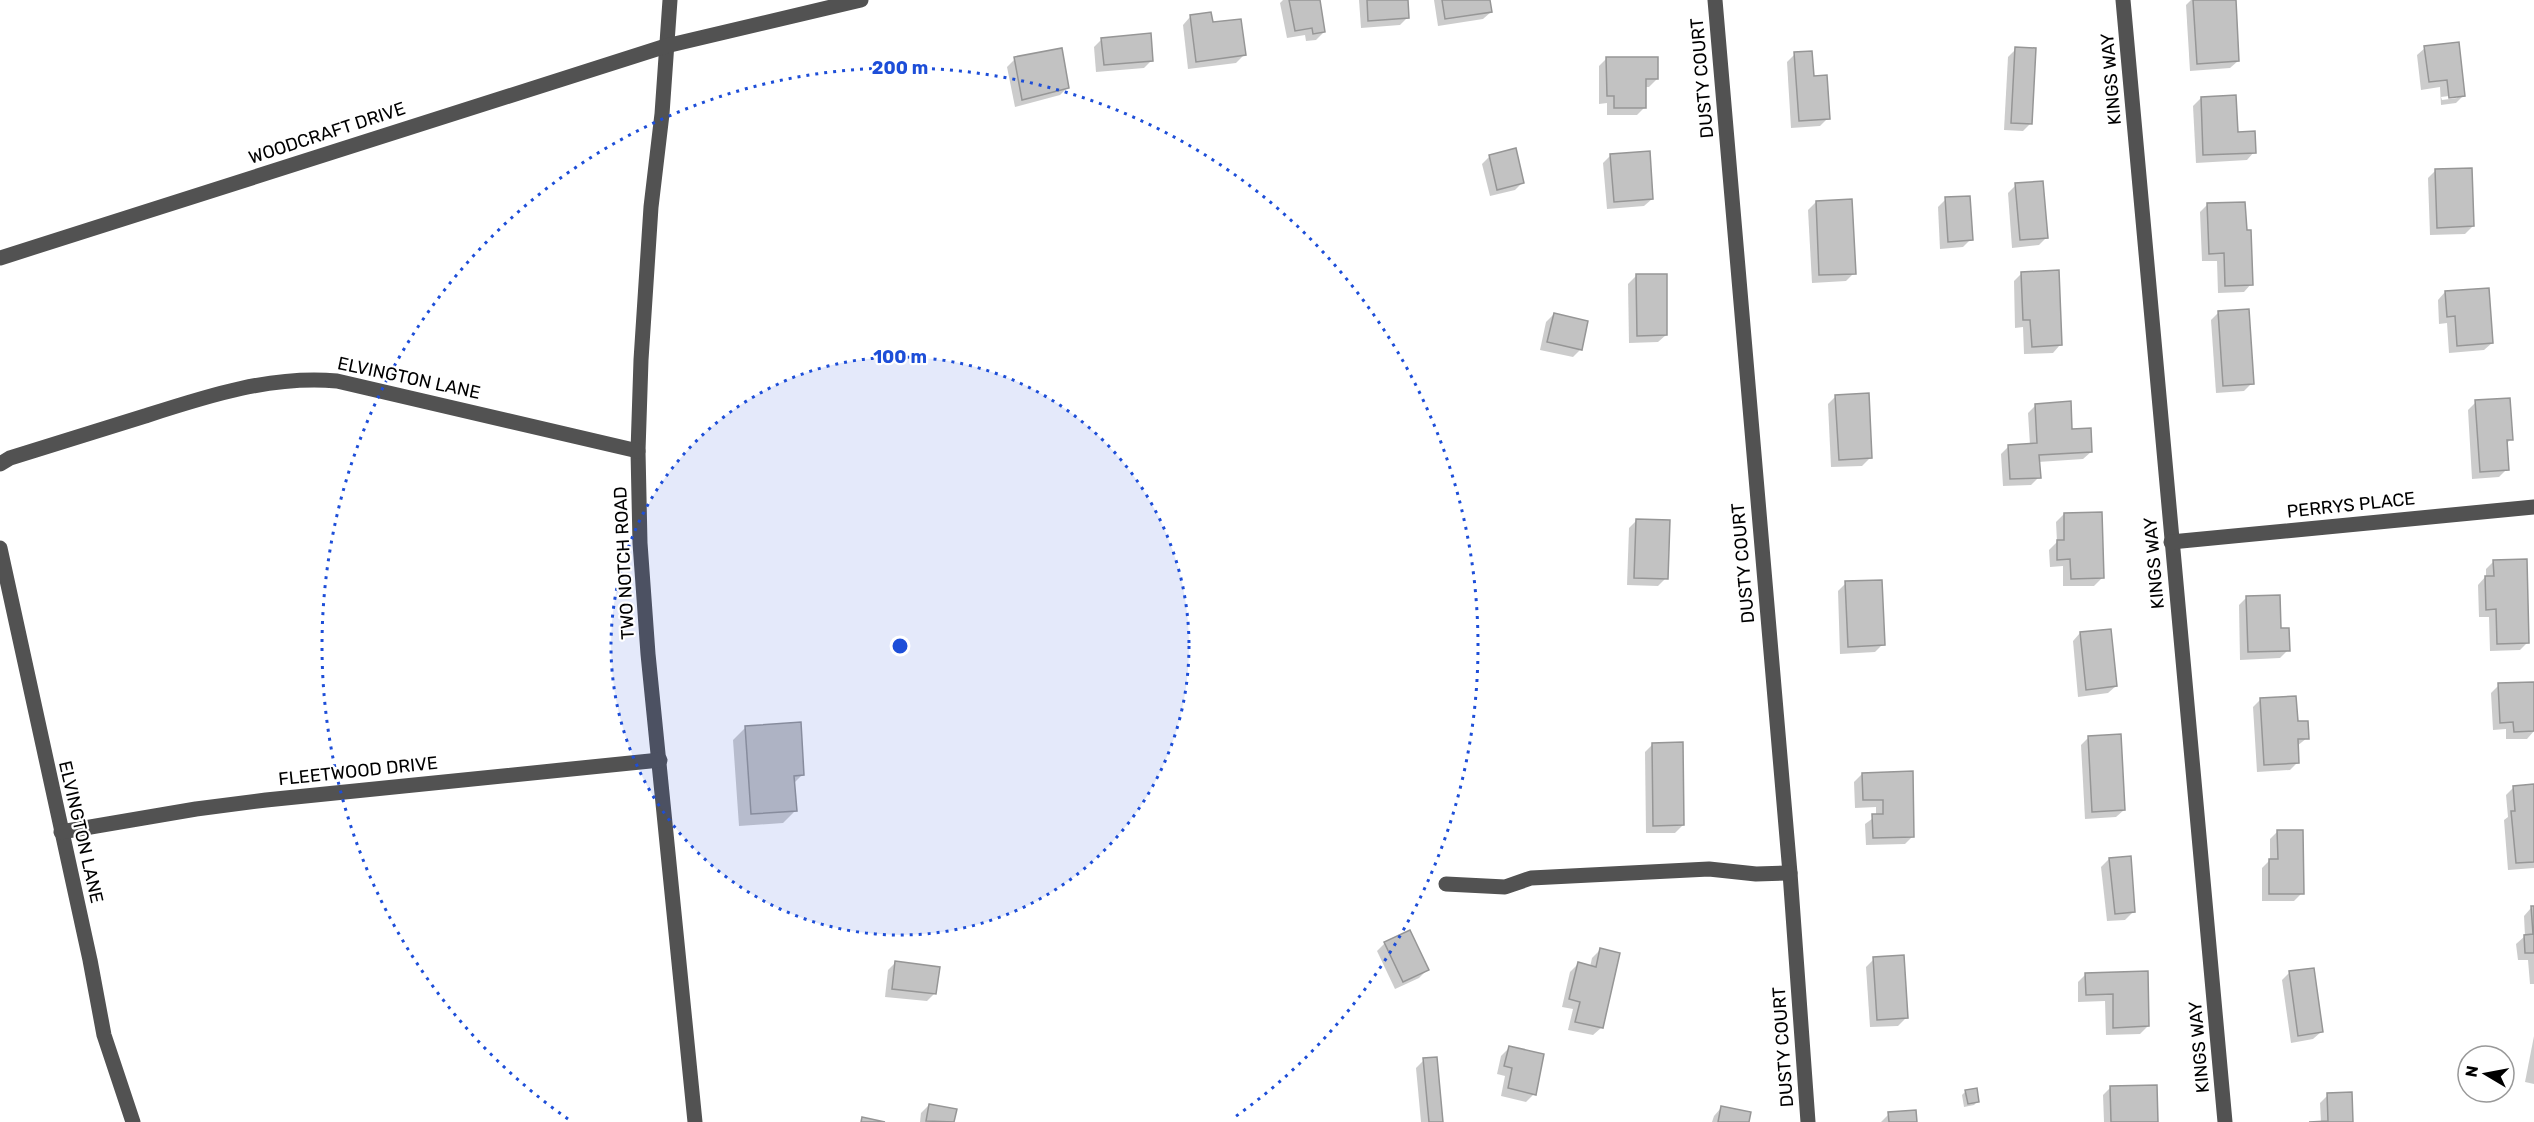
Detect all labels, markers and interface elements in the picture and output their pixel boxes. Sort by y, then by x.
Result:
street label: DUSTY COURT [1686,17,1718,139]
street label: KINGS WAY [2096,32,2126,126]
text: 200 m [872,57,928,79]
street label: WOODCRAFT DRIVE [246,97,408,169]
text: 100 m [873,346,927,368]
street label: ELVINGTON LANE [336,352,482,404]
street label: TWO NOTCH ROAD [609,486,639,640]
street label: PERRYS PLACE [2286,487,2416,523]
street label: DUSTY COURT [1727,502,1759,624]
street label: KINGS WAY [2139,516,2169,610]
centre of rings [890,636,910,656]
street label: FLEETWOOD DRIVE [277,752,439,790]
street label: ELVINGTON LANE [54,759,108,905]
street label: DUSTY COURT [1768,986,1798,1108]
street label: KINGS WAY [2184,1000,2214,1094]
north arrow [2456,1044,2516,1104]
text: N [2461,1064,2482,1079]

